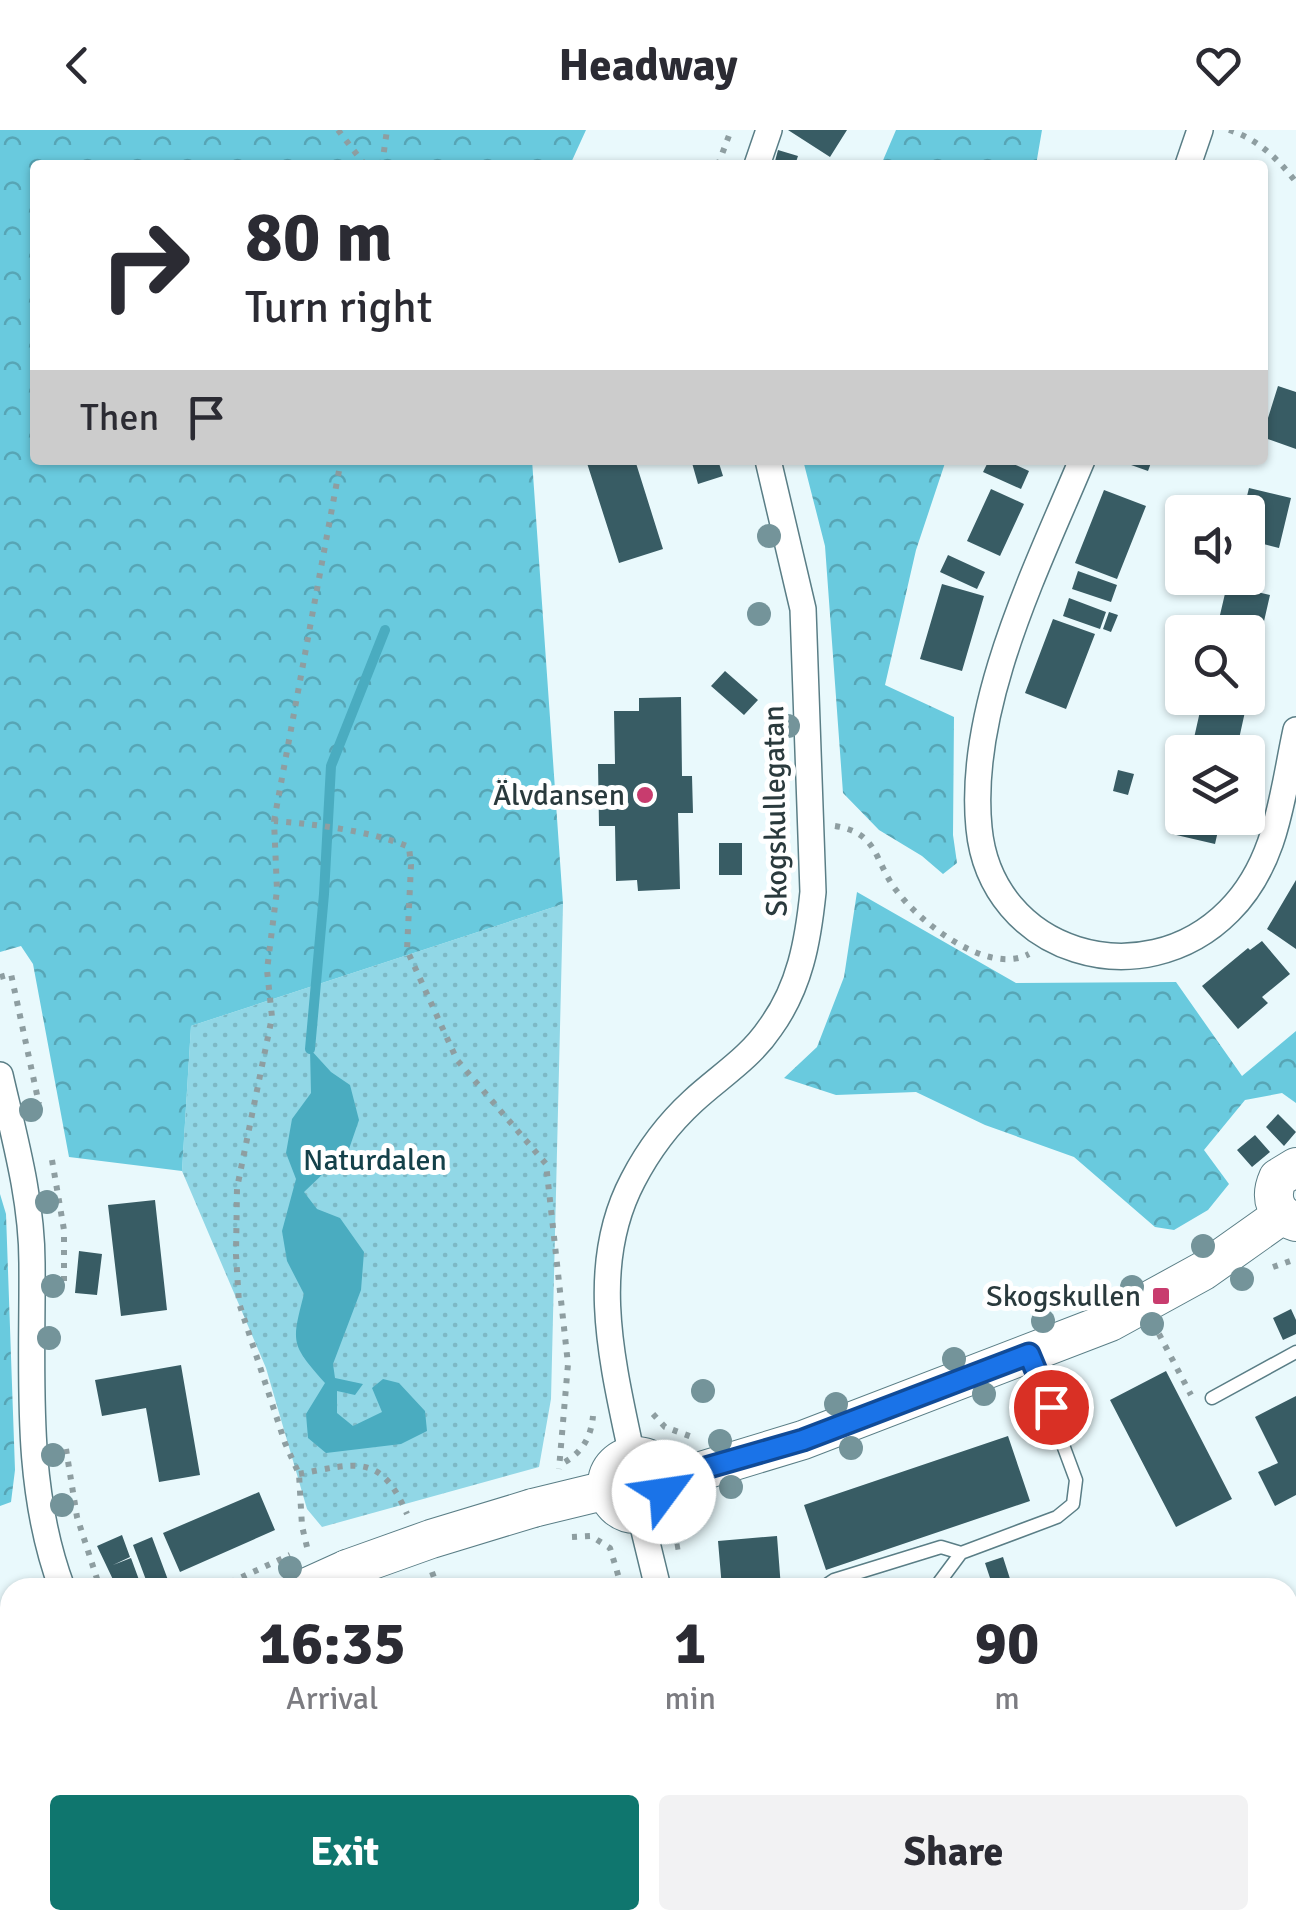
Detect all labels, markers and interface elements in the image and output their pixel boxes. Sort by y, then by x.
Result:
icon: back [50,38,105,93]
text: Headway [558,38,738,93]
icon: heart [1191,38,1246,93]
text: 80 m [245,194,393,280]
icon: right [80,200,210,330]
text: Turn right [245,280,433,335]
icon: arrive [179,390,234,445]
text: Then [80,394,159,441]
map controls [1165,495,1265,835]
button: sound [1165,495,1265,595]
button: search [1165,615,1265,715]
street label: Skogskullegatan [755,705,796,917]
button: layers [1165,735,1265,835]
place label: Älvdansen [493,777,625,814]
marker: Älvdansen [634,784,656,806]
park label: Naturdalen [303,1142,447,1179]
place label: Skogskullen [986,1278,1141,1315]
marker: Skogskullen [1150,1285,1172,1307]
pin [1009,1365,1094,1450]
icon: arrive [1024,1380,1079,1435]
position arrow [612,1440,716,1544]
text: 16:35 [259,1607,406,1681]
text: 1 [674,1607,706,1681]
text: 90 [975,1607,1039,1681]
text: Arrival [286,1679,378,1718]
text: min [664,1679,716,1718]
text: m [994,1679,1020,1718]
button: Exit [50,1795,639,1910]
button: Share [659,1795,1248,1910]

